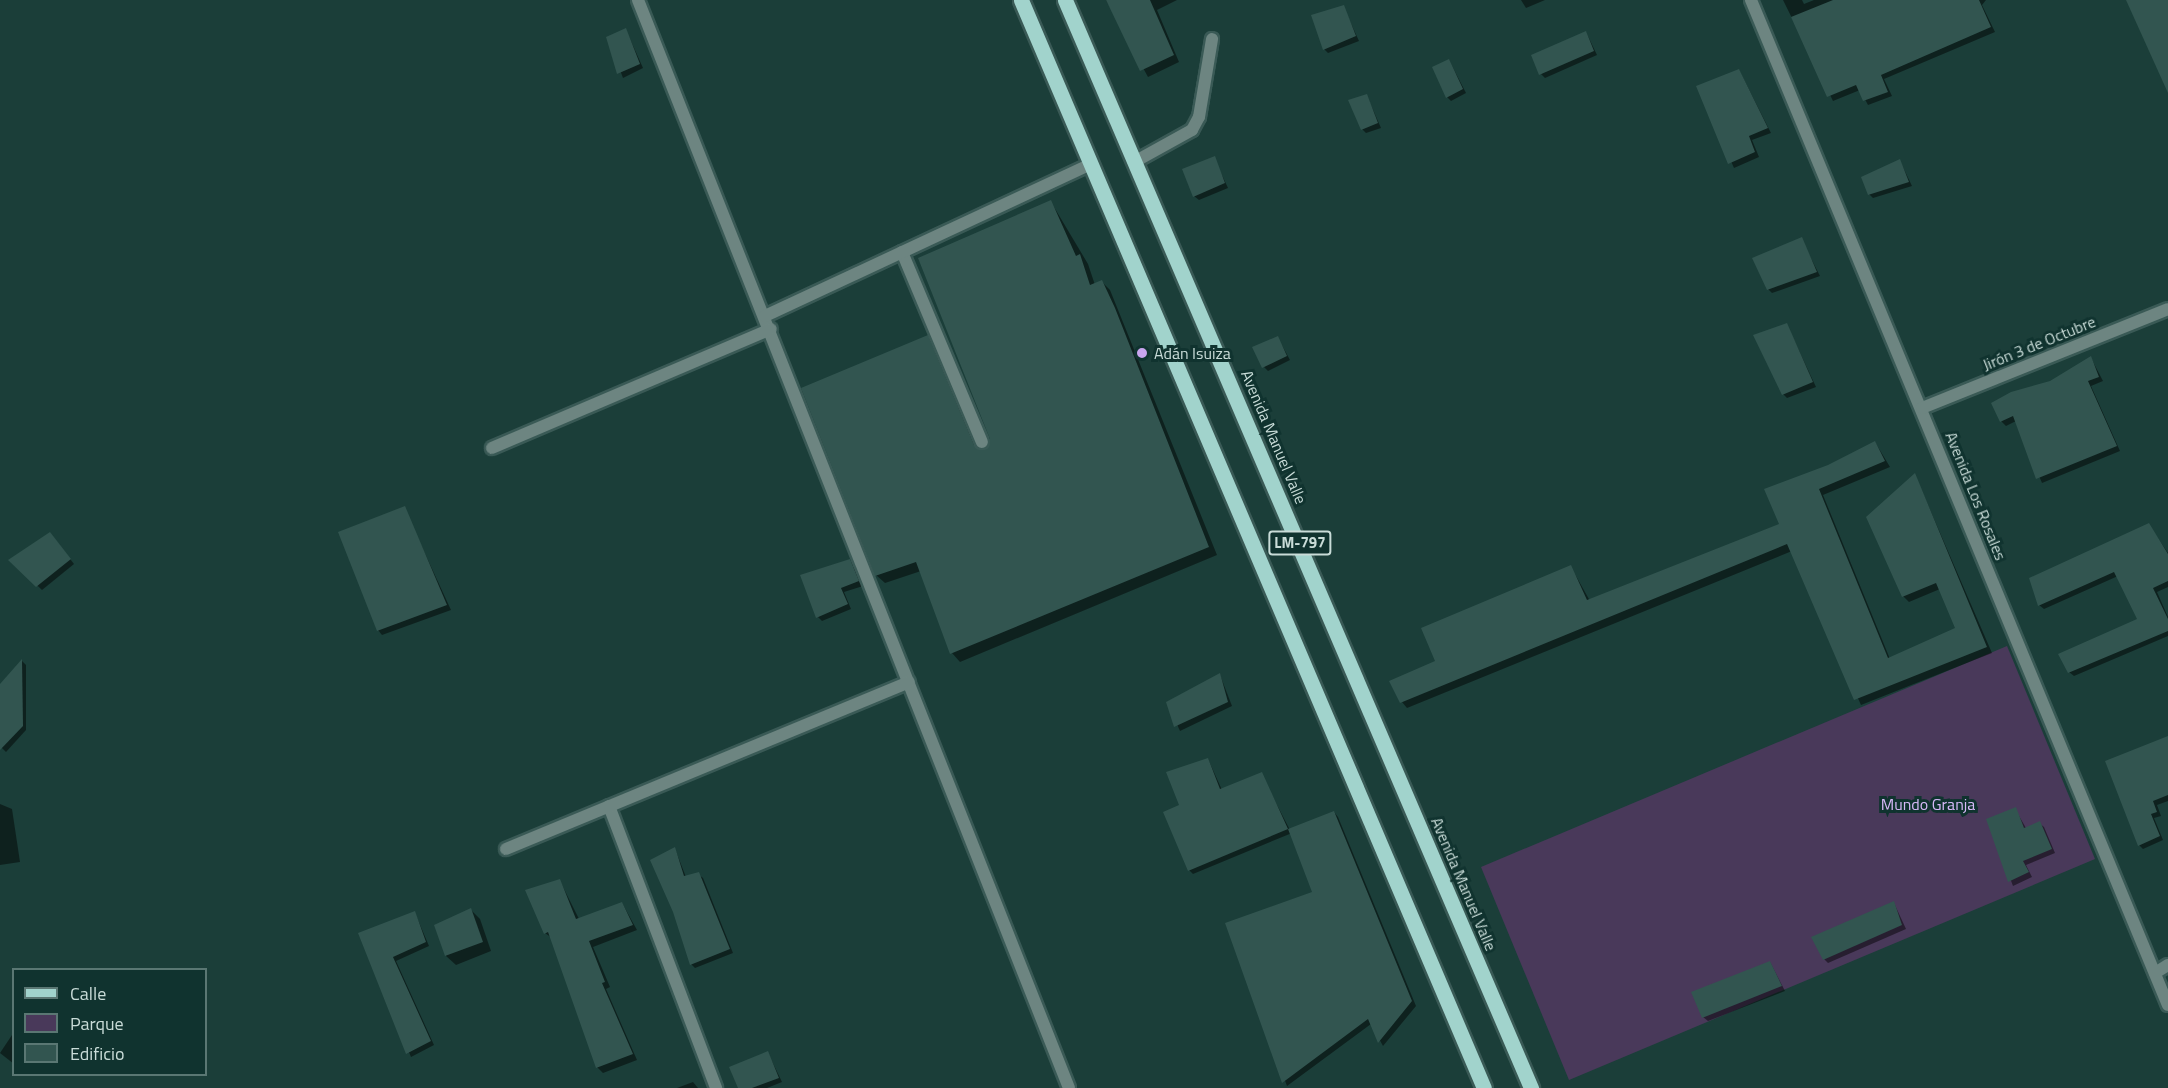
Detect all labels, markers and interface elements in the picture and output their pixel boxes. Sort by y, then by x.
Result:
street label: Jirón 3 de Octubre [1980,312,2098,374]
place label: Adán Isuiza [1154,343,1231,363]
marker: Adán Isuiza [1135,346,1149,360]
street label: Avenida Manuel Valle [1237,367,1311,507]
street label: Avenida Los Rosales [1941,429,2011,563]
road number: LM-797 [1267,531,1333,555]
park label: Mundo Granja [1881,794,1975,814]
street label: Avenida Manuel Valle [1427,814,1501,954]
legend [12,968,207,1076]
text: Calle [70,980,106,1007]
text: Parque [70,1010,124,1037]
text: Edificio [70,1040,124,1067]

